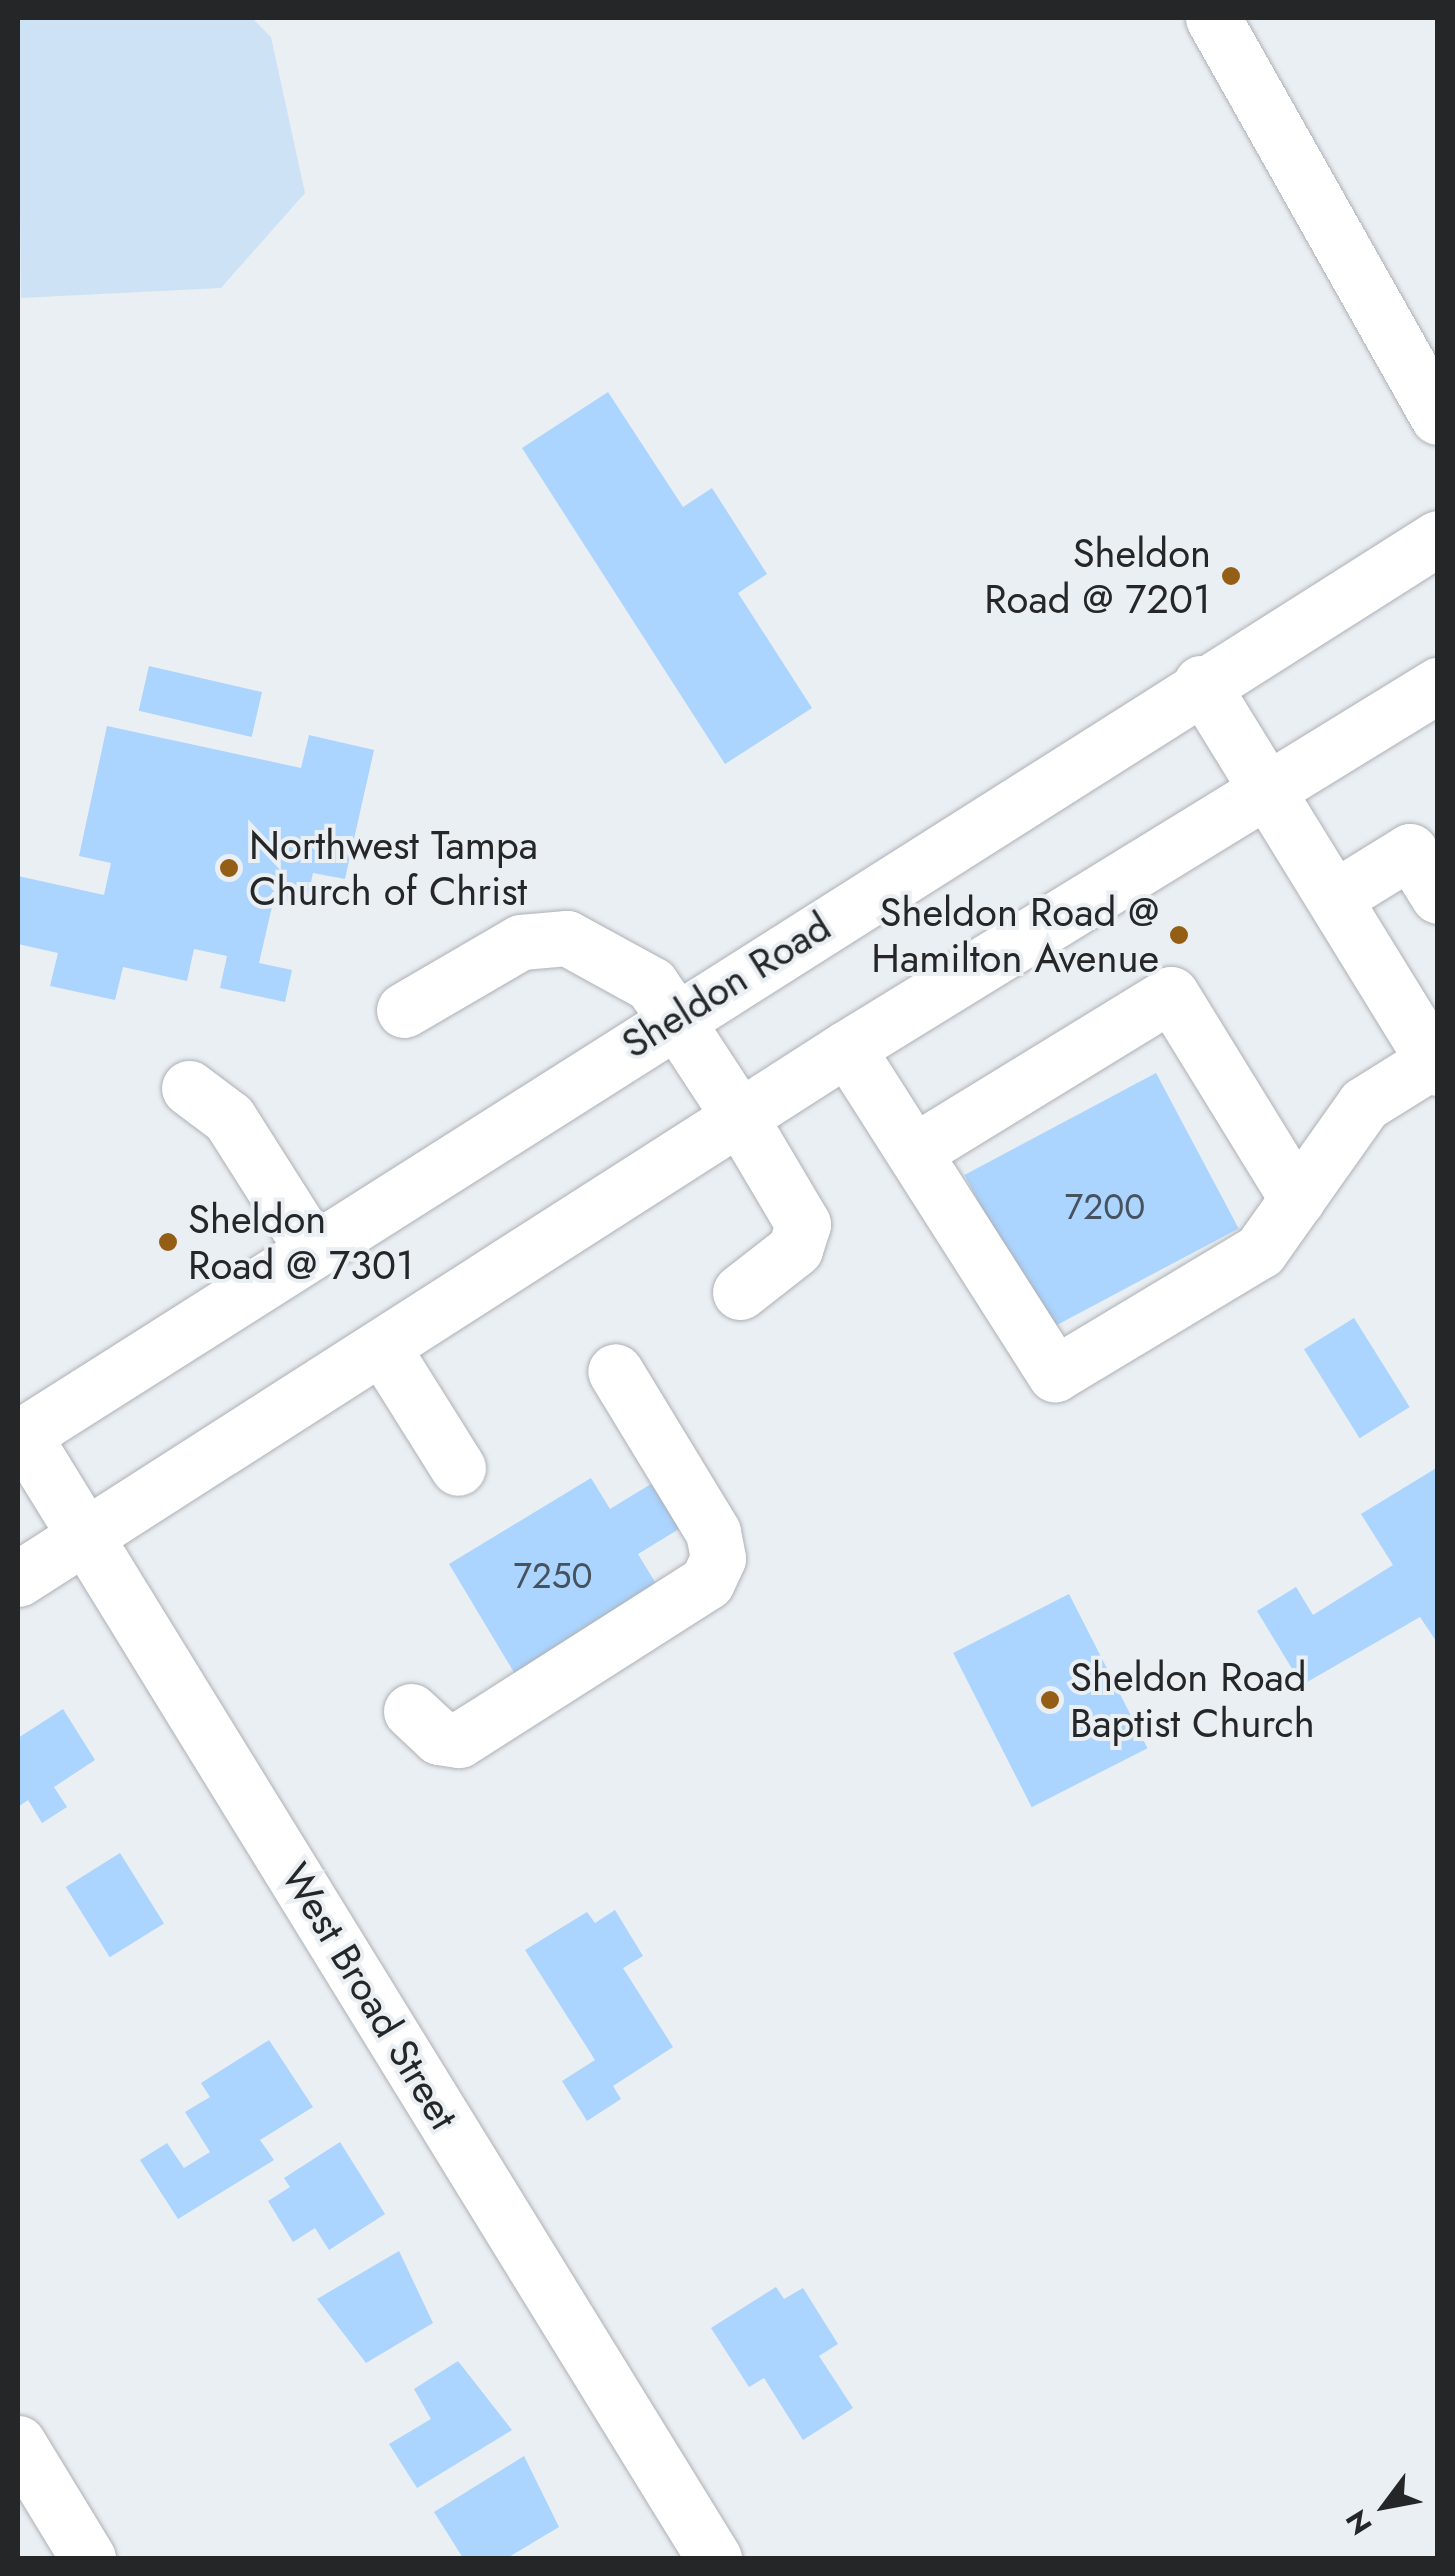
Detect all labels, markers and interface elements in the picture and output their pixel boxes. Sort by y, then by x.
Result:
place label: Sheldon Road @ 7201 [984,529,1211,623]
marker: Sheldon Road @ 7201 [1220,565,1242,587]
place label: Northwest Tampa Church of Christ [249,821,538,915]
marker: Northwest Tampa Church of Christ [218,857,240,879]
place label: Sheldon Road @ Hamilton Avenue [871,888,1159,982]
street label: Sheldon Road [613,902,839,1068]
marker: Sheldon Road @ Hamilton Avenue [1168,924,1190,946]
house number: 7200 [1065,1186,1145,1228]
place label: Sheldon Road @ 7301 [188,1195,414,1289]
marker: Sheldon Road @ 7301 [157,1231,179,1253]
house number: 7250 [513,1555,593,1597]
place label: Sheldon Road Baptist Church [1070,1653,1315,1747]
marker: Sheldon Road Baptist Church [1039,1689,1061,1711]
street label: West Broad Street [272,1854,468,2138]
north arrow [1335,2456,1435,2556]
text: N [1336,2502,1382,2542]

